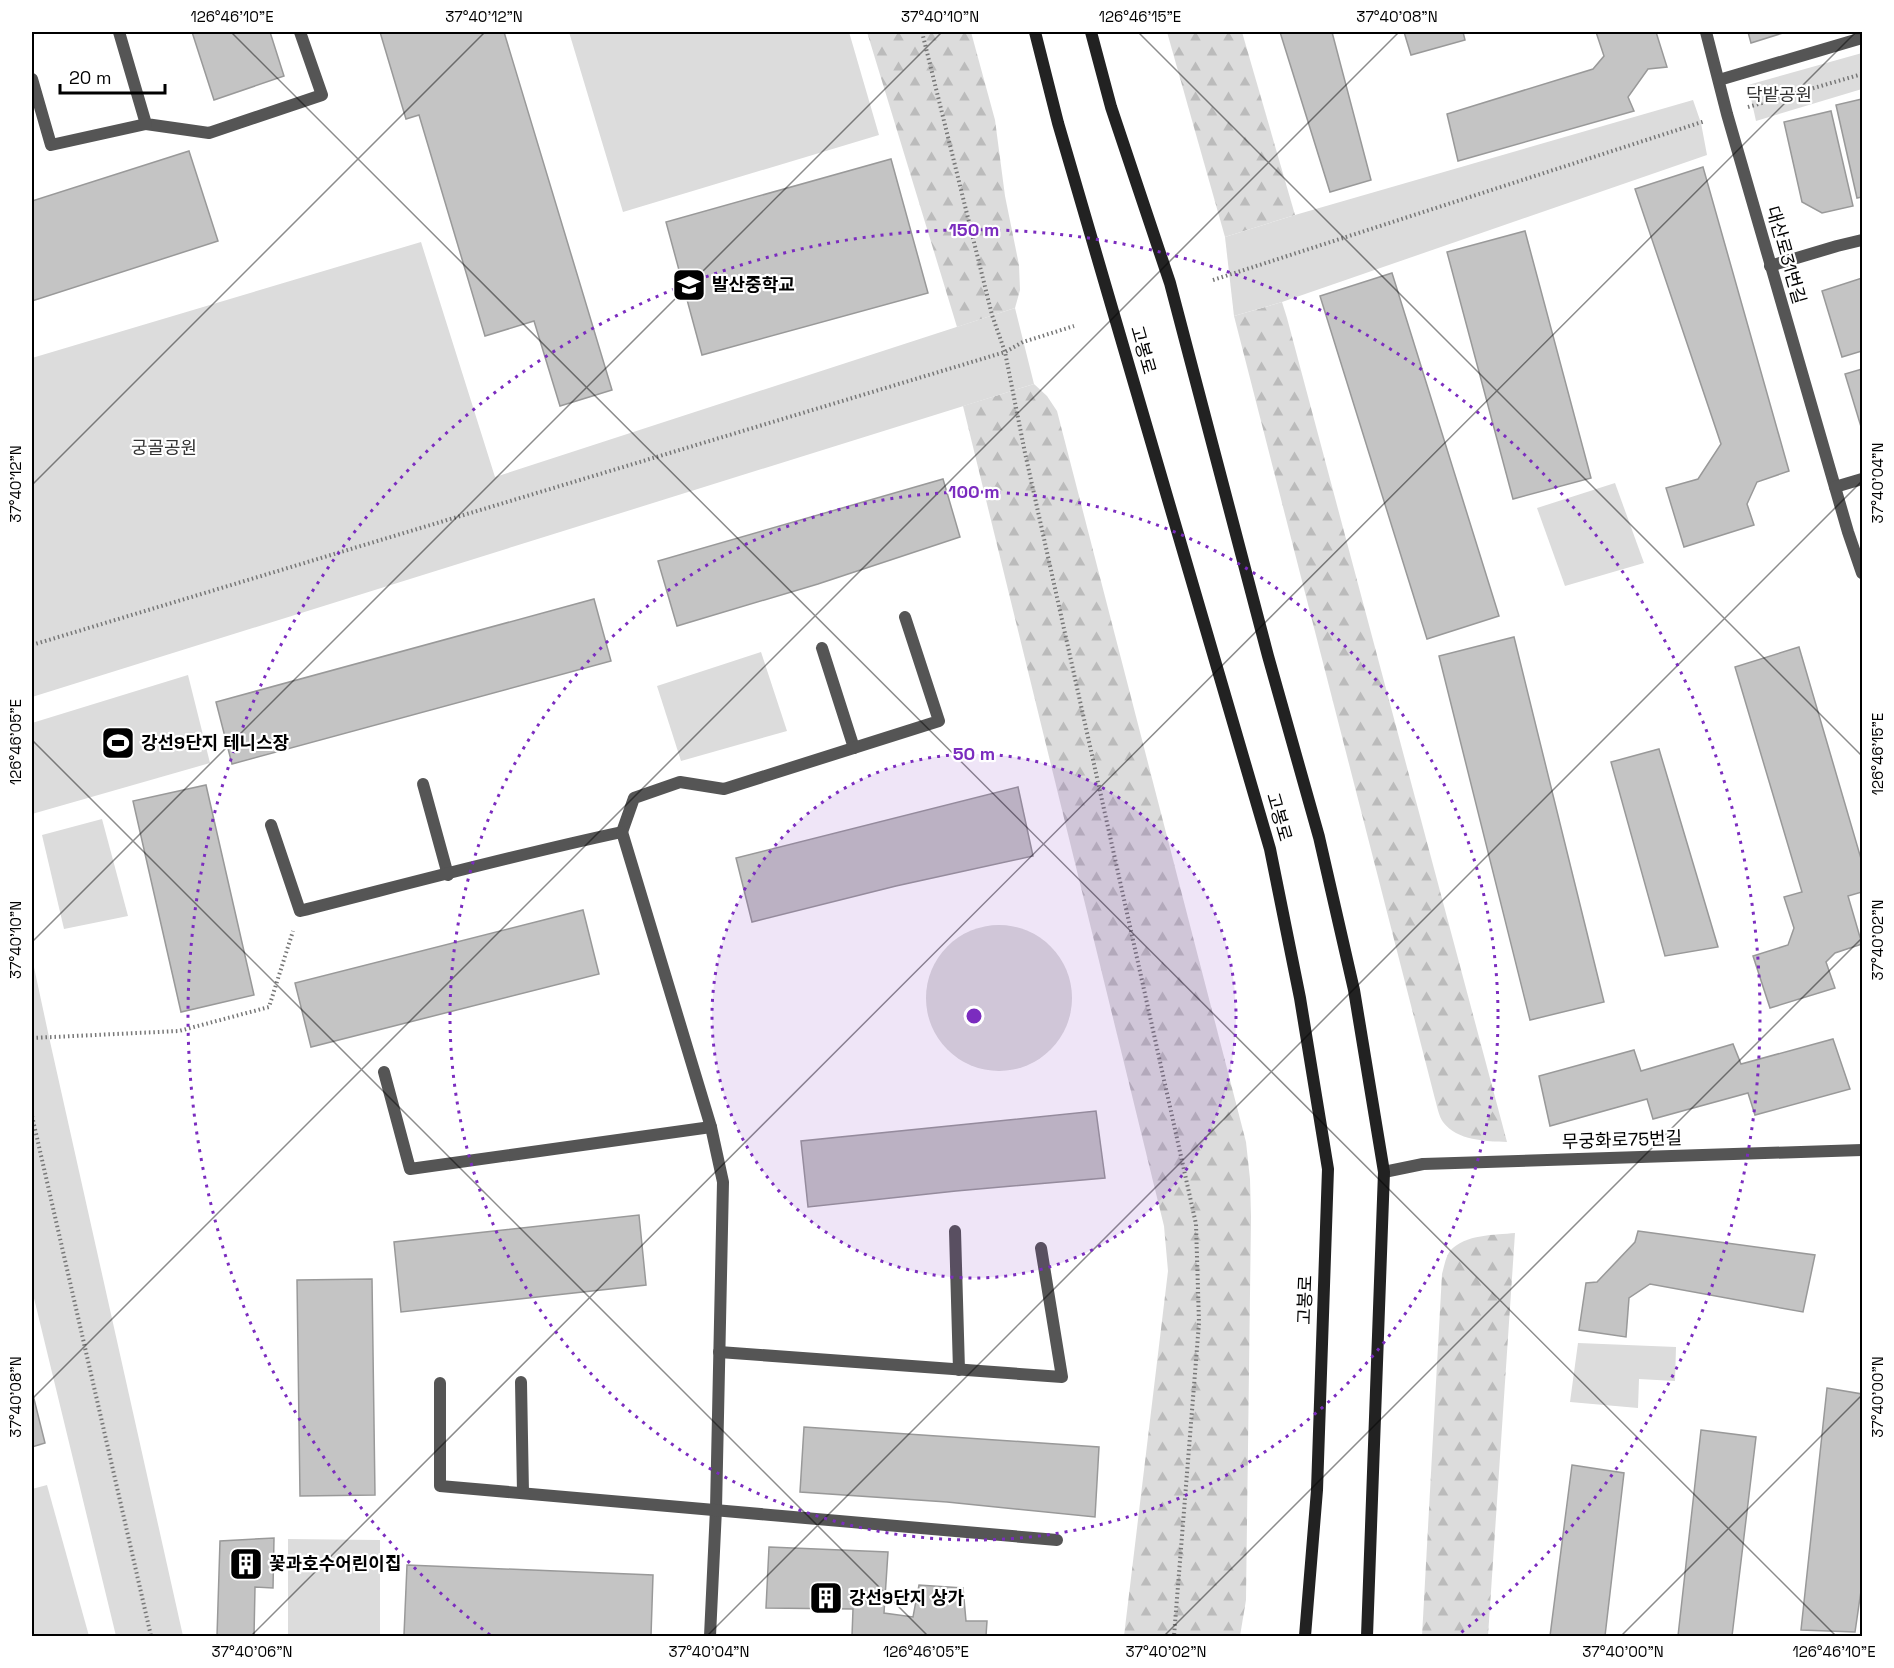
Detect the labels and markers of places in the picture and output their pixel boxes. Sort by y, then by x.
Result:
school or university icon: 발산중학교 [671,267,707,303]
place label: 발산중학교 [712,273,795,296]
sports icon: 강선9단지 테니스장 [100,725,136,761]
place label: 강선9단지 테니스장 [141,731,290,754]
centre of rings [964,1006,984,1026]
building icon: 꽃과호수어린이집 [228,1546,264,1582]
place label: 꽃과호수어린이집 [269,1552,401,1575]
building icon: 강선9단지 상가 [808,1580,844,1616]
place label: 강선9단지 상가 [849,1586,964,1609]

